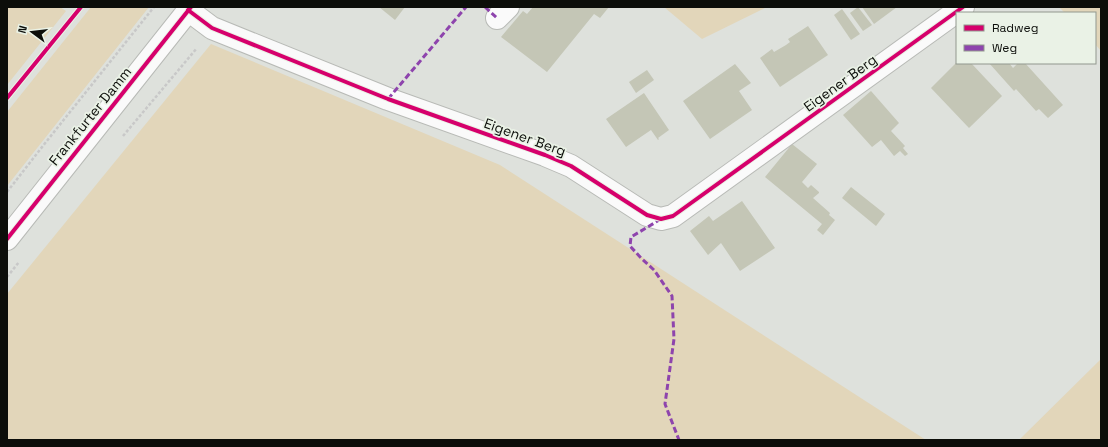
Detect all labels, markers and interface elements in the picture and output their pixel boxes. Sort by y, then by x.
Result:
north arrow [12,12,52,52]
legend [956,12,1096,64]
text: Radweg [992,20,1038,36]
text: N [15,24,30,35]
text: Weg [992,40,1017,56]
street label: Eigener Berg [800,50,880,116]
street label: Frankfurter Damm [45,63,135,169]
street label: Eigener Berg [482,114,568,160]

